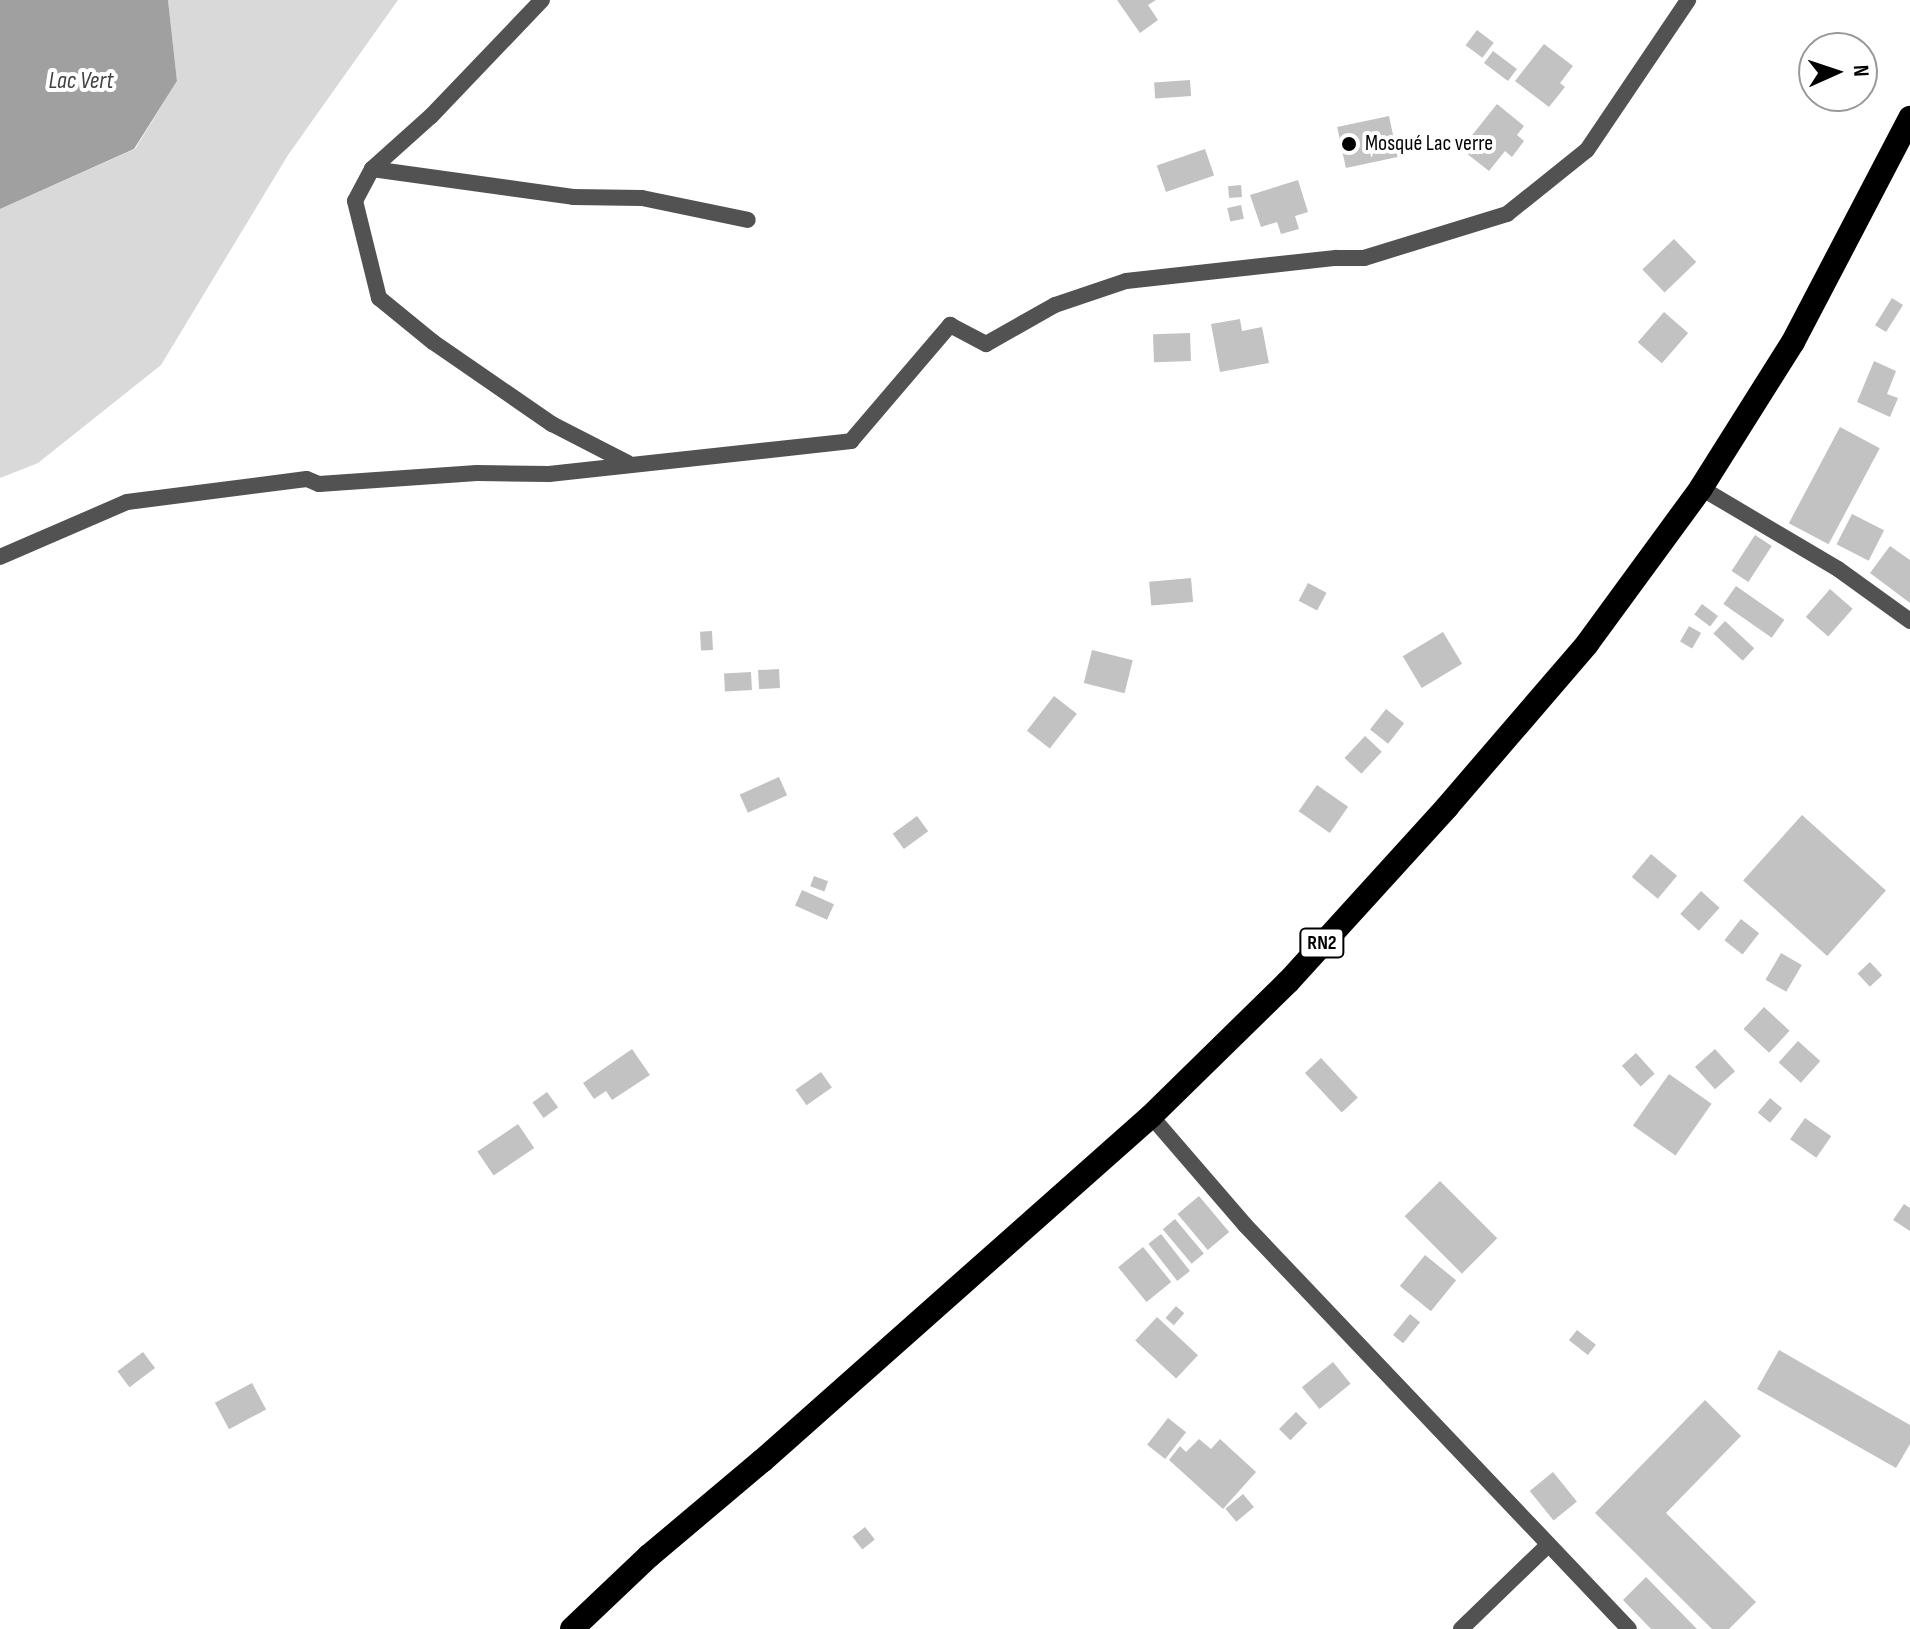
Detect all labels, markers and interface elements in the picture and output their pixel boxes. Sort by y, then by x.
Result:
north arrow [1798,32,1878,112]
text: N [1847,64,1874,77]
water label: Lac Vert [49,67,113,95]
place label: Mosqué Lac verre [1365,131,1493,157]
marker: Mosqué Lac verre [1340,135,1358,153]
road number: RN2 [1298,927,1346,959]

